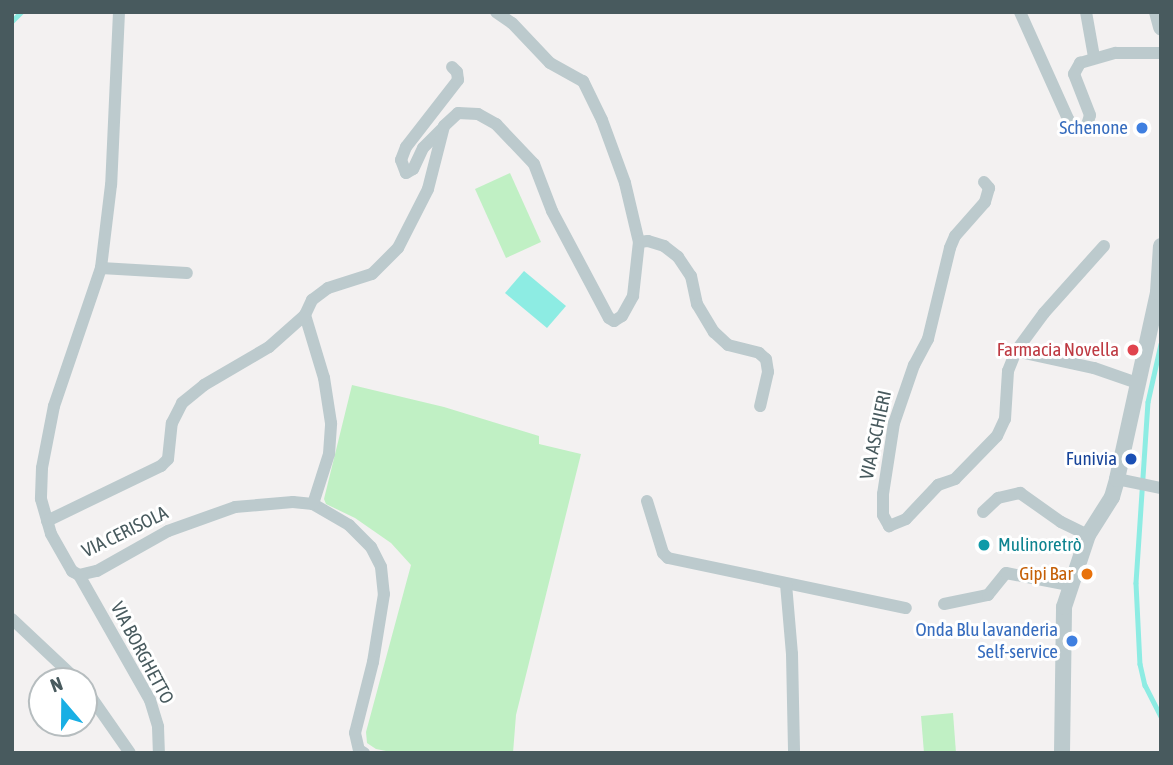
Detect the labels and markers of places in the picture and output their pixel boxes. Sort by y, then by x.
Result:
place label: Schenone [1059,117,1128,139]
marker: Schenone [1134,120,1150,136]
place label: Farmacia Novella [997,339,1119,361]
marker: Farmacia Novella [1125,342,1141,358]
place label: Funivia [1066,448,1117,470]
marker: Funivia [1123,451,1139,467]
place label: Mulinoretrò [998,534,1082,556]
marker: Mulinoretrò [976,537,992,553]
place label: Gipi Bar [1019,563,1073,585]
marker: Gipi Bar [1079,566,1095,582]
place label: Onda Blu lavanderia Self-service [915,619,1058,663]
marker: Onda Blu lavanderia Self-service [1064,633,1080,649]

